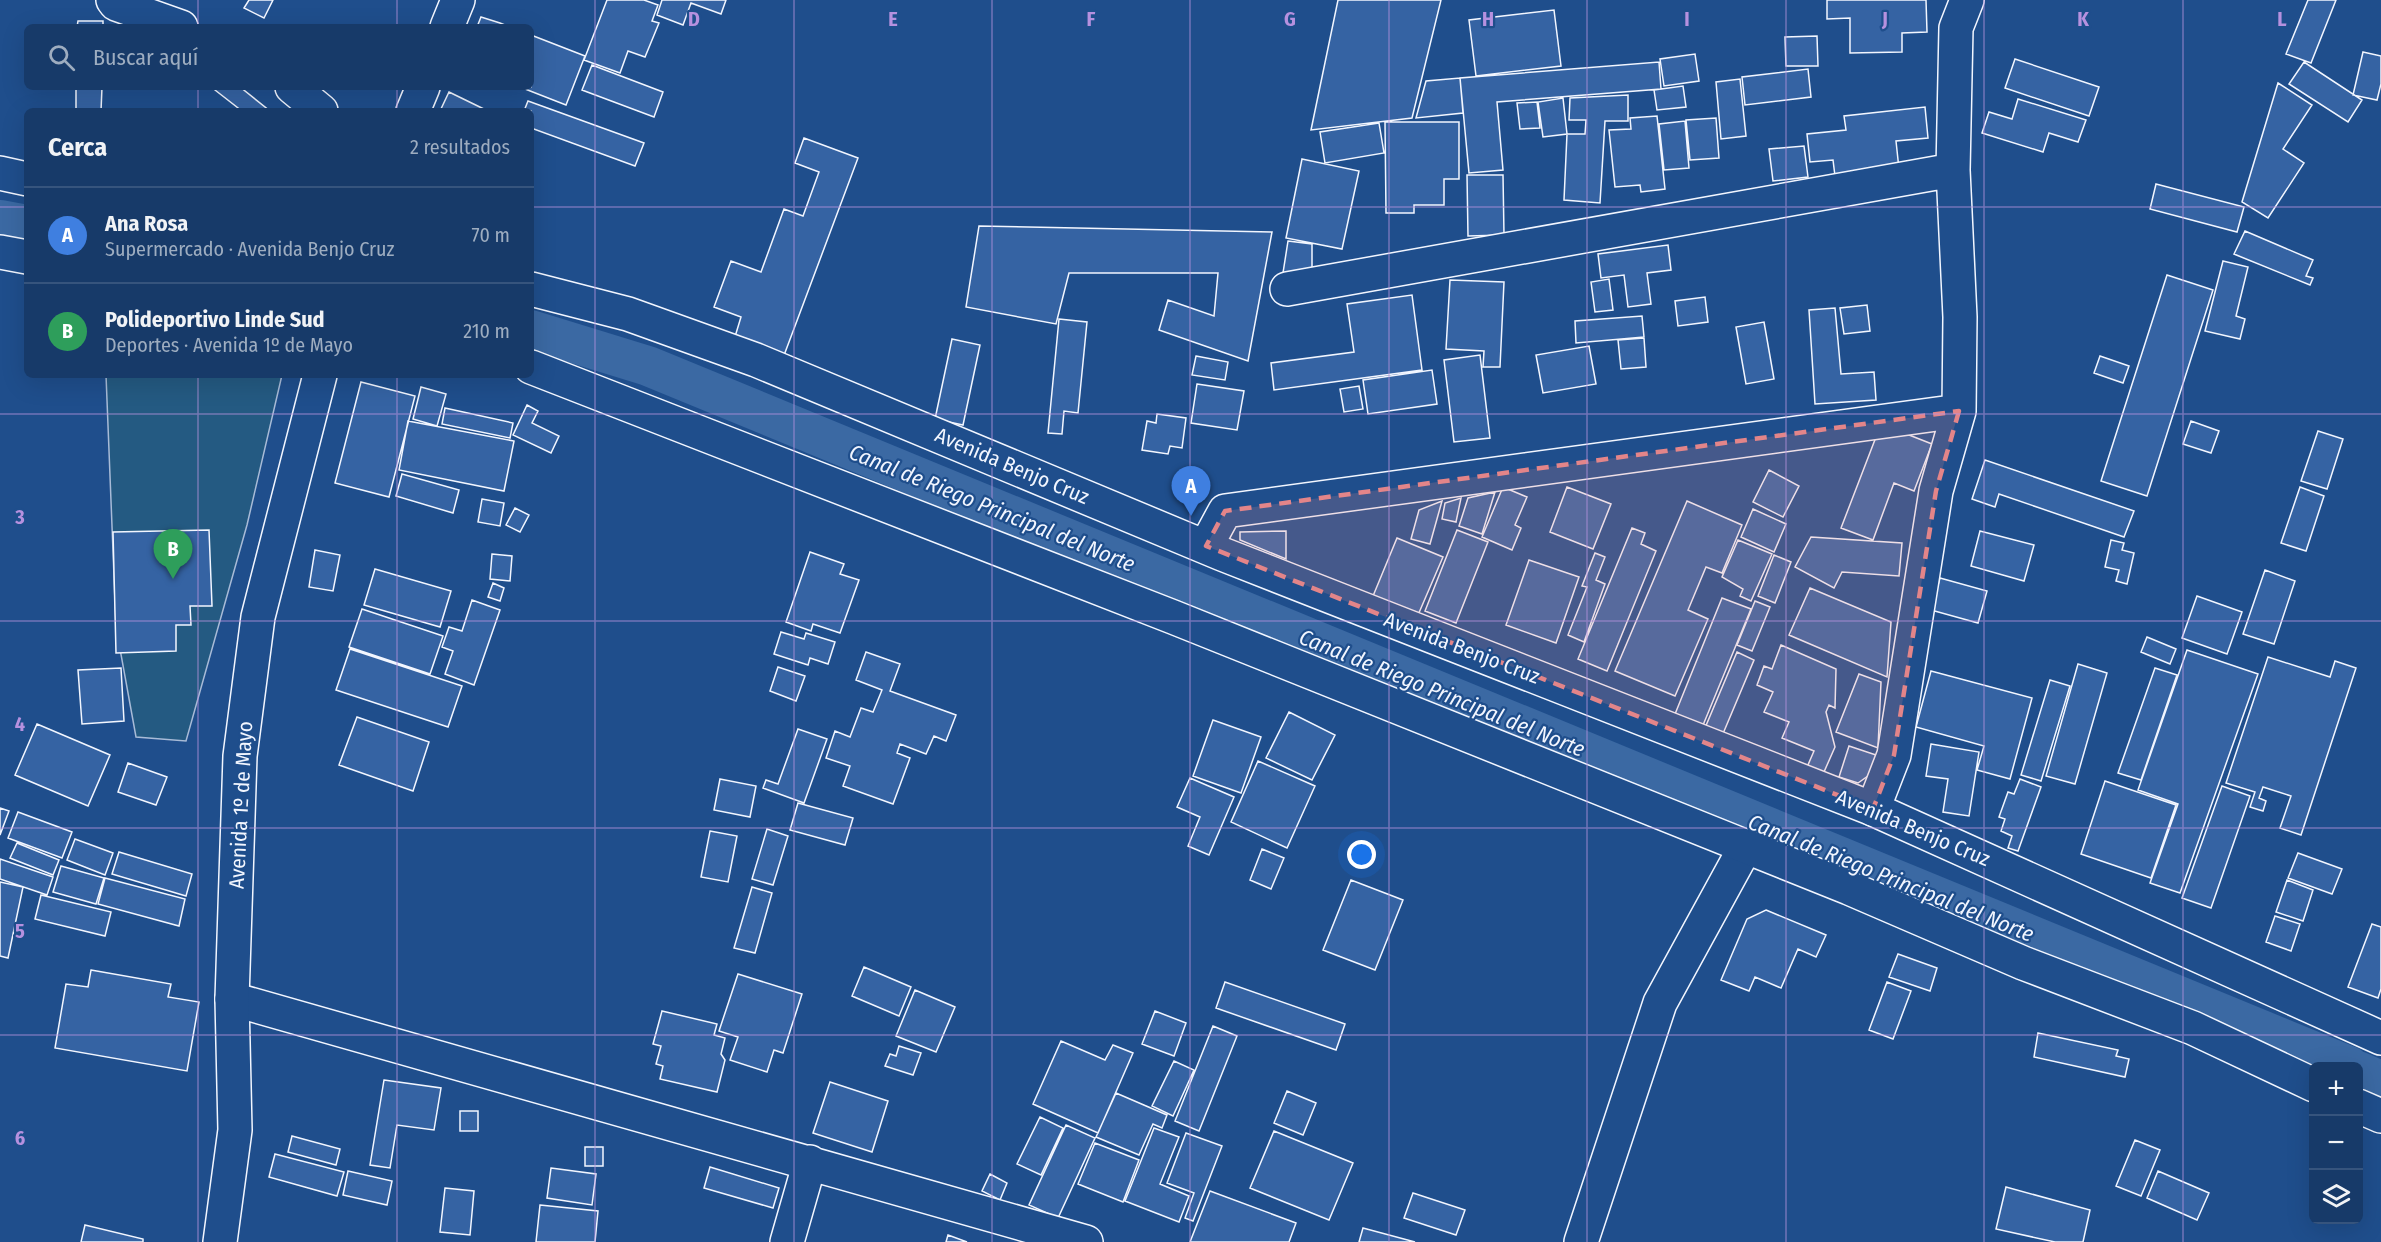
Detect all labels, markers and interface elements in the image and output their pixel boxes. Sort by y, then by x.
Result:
text: D [688,7,700,31]
text: E [888,7,898,31]
text: F [1087,7,1096,31]
text: G [1284,7,1296,31]
text: H [1482,7,1494,31]
text: I [1684,7,1690,31]
text: J [1881,7,1888,31]
text: K [2077,7,2089,31]
text: L [2277,7,2287,31]
search box [24,24,534,90]
icon: search [45,41,78,74]
text: Buscar aquí [93,44,198,71]
text: Cerca [48,132,107,163]
text: 2 resultados [410,135,510,159]
text: Ana Rosa [105,210,188,237]
text: A [62,223,73,247]
text: 70 m [472,223,510,247]
text: Supermercado · Avenida Benjo Cruz [105,237,394,261]
text: Polideportivo Linde Sud [105,306,325,333]
text: B [62,319,73,343]
text: 210 m [463,319,510,343]
text: Deportes · Avenida 1º de Mayo [105,333,353,357]
street label: Avenida Benjo Cruz [931,422,1093,510]
water label: Canal de Riego Principal del Norte [845,438,1139,578]
pin: A [1172,466,1210,516]
text: 3 [14,505,25,529]
pin: B [154,530,192,579]
street label: Avenida Benjo Cruz [1380,606,1544,690]
water label: Canal de Riego Principal del Norte [1295,623,1589,763]
text: 4 [15,712,25,736]
street label: Avenida 1º de Mayo [224,720,258,890]
street label: Avenida Benjo Cruz [1832,784,1994,872]
water label: Canal de Riego Principal del Norte [1744,808,2038,948]
your location [1347,840,1376,869]
text: 5 [15,919,25,943]
map controls [2309,1062,2363,1224]
button: + [2309,1062,2363,1116]
button: − [2309,1116,2363,1170]
text: 6 [15,1126,25,1150]
button: layers [2309,1170,2363,1224]

